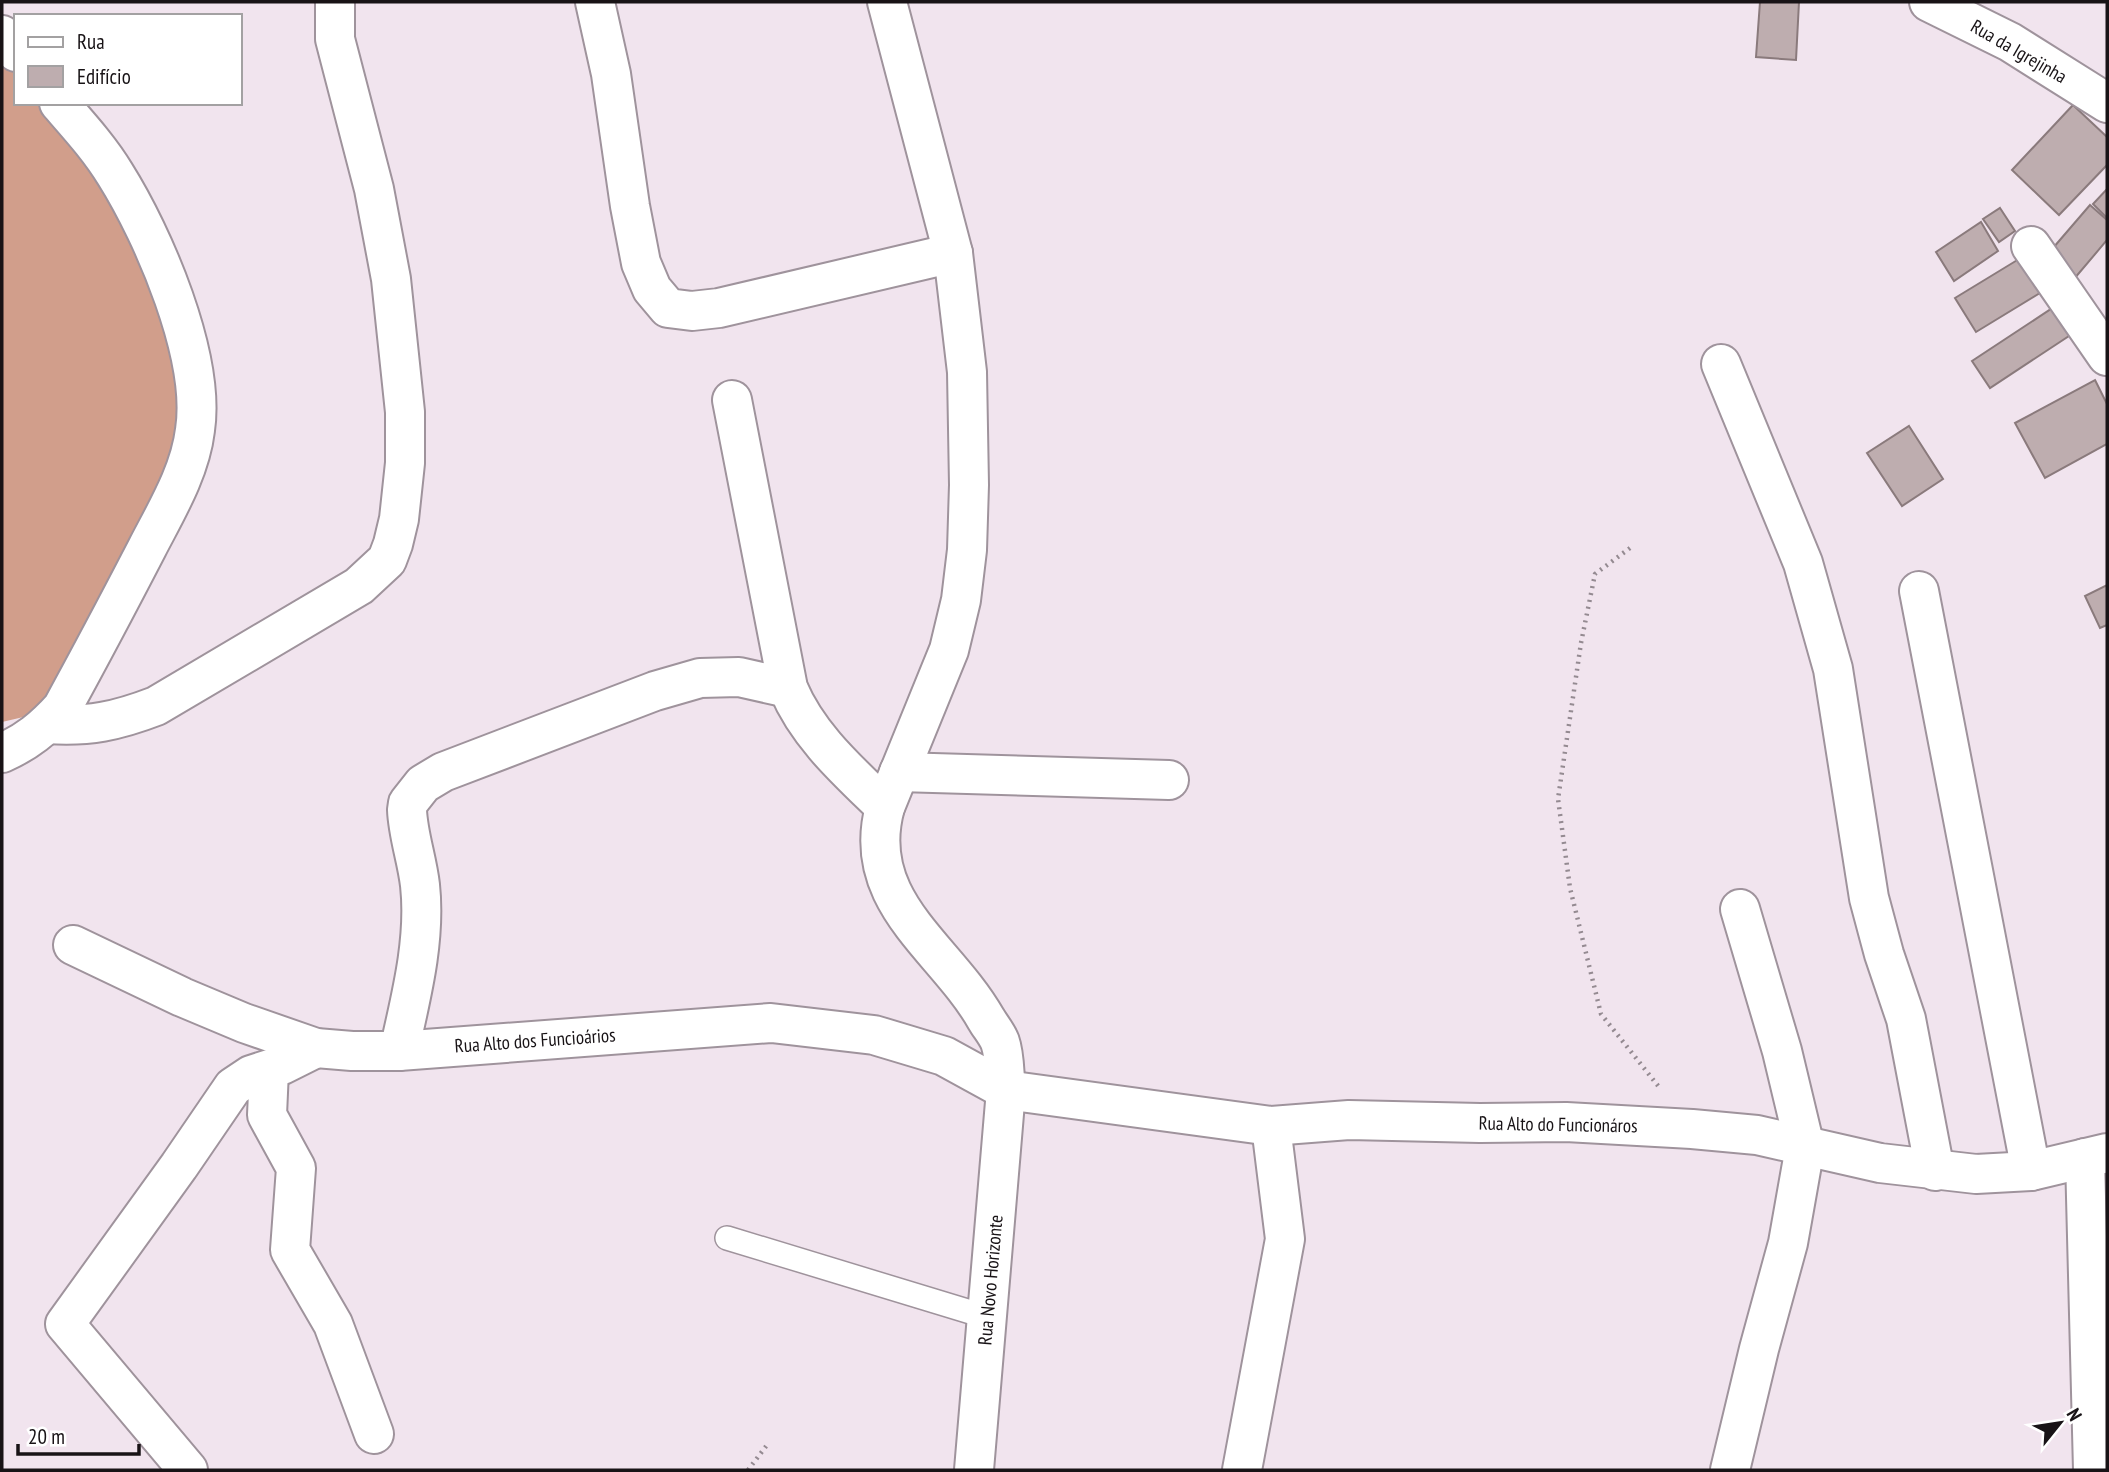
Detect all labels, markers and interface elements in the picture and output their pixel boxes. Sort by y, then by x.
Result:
legend [14,14,242,105]
street label: Rua da Igrejinha [1967,14,2071,88]
text: Rua [77,28,105,55]
text: Edifício [77,63,131,90]
street label: Rua Alto dos Funcioários [454,1022,616,1058]
street label: Rua Alto do Funcionáros [1478,1111,1638,1137]
street label: Rua Novo Horizonte [972,1214,1008,1346]
north arrow [2025,1388,2095,1458]
text: N [2062,1404,2088,1425]
scale bar [18,1412,138,1456]
text: 20 m [28,1423,65,1450]

